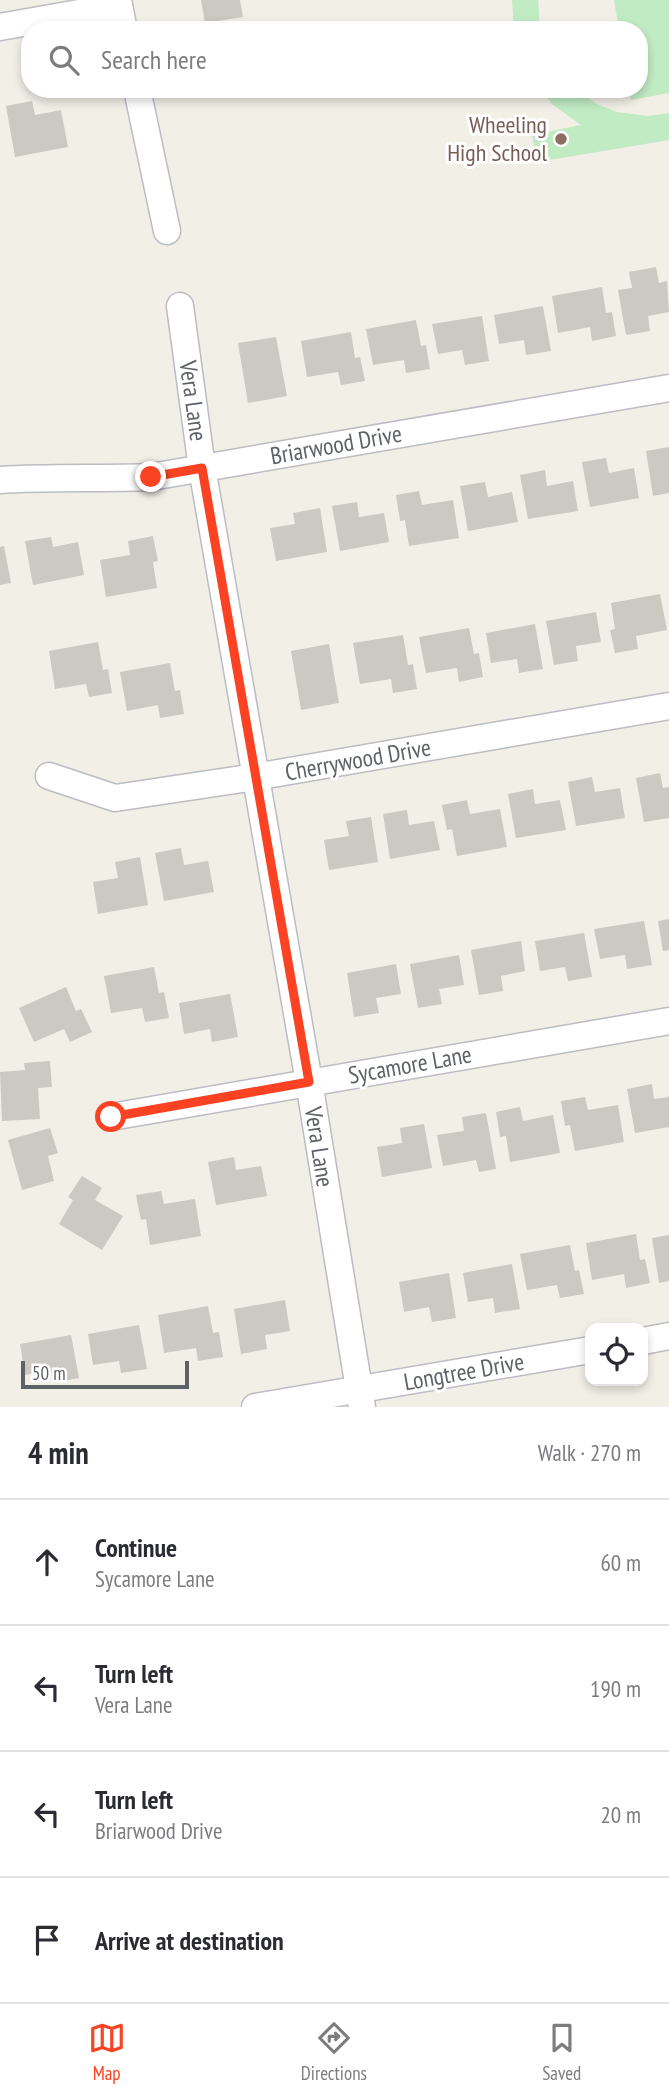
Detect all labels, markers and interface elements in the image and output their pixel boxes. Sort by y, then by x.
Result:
search box [21,21,648,98]
icon: search [45,41,83,79]
text: Search here [101,43,207,76]
place label: Wheeling High School [447,109,547,168]
marker: Wheeling High School [553,131,569,147]
street label: Vera Lane [172,358,214,443]
street label: Briarwood Drive [268,418,404,471]
route end [135,461,166,492]
street label: Cherrywood Drive [283,731,433,788]
street label: Sycamore Lane [346,1038,474,1091]
route start [95,1101,126,1132]
street label: Vera Lane [298,1104,341,1189]
map controls [585,1323,648,1386]
button: locate [585,1323,648,1386]
street label: Longtree Drive [401,1346,527,1397]
scale bar [21,1358,189,1390]
text: 50 m [32,1361,66,1385]
text: 4 min [28,1433,89,1472]
text: Walk · 270 m [538,1438,641,1467]
text: Continue [95,1531,177,1564]
icon: ahead [28,1543,66,1581]
text: 60 m [600,1548,641,1577]
text: Sycamore Lane [95,1564,215,1593]
text: Turn left [95,1657,173,1690]
icon: left [28,1669,66,1707]
text: 190 m [590,1674,641,1703]
text: Vera Lane [95,1690,172,1719]
text: Turn left [95,1783,173,1816]
icon: left [28,1795,66,1833]
text: 20 m [600,1800,641,1829]
text: Briarwood Drive [95,1816,223,1845]
icon: arrive [28,1921,66,1959]
text: Arrive at destination [95,1924,284,1957]
tab: Map [88,2019,126,2085]
tab: Directions [301,2019,367,2085]
tab: Saved [542,2019,581,2085]

